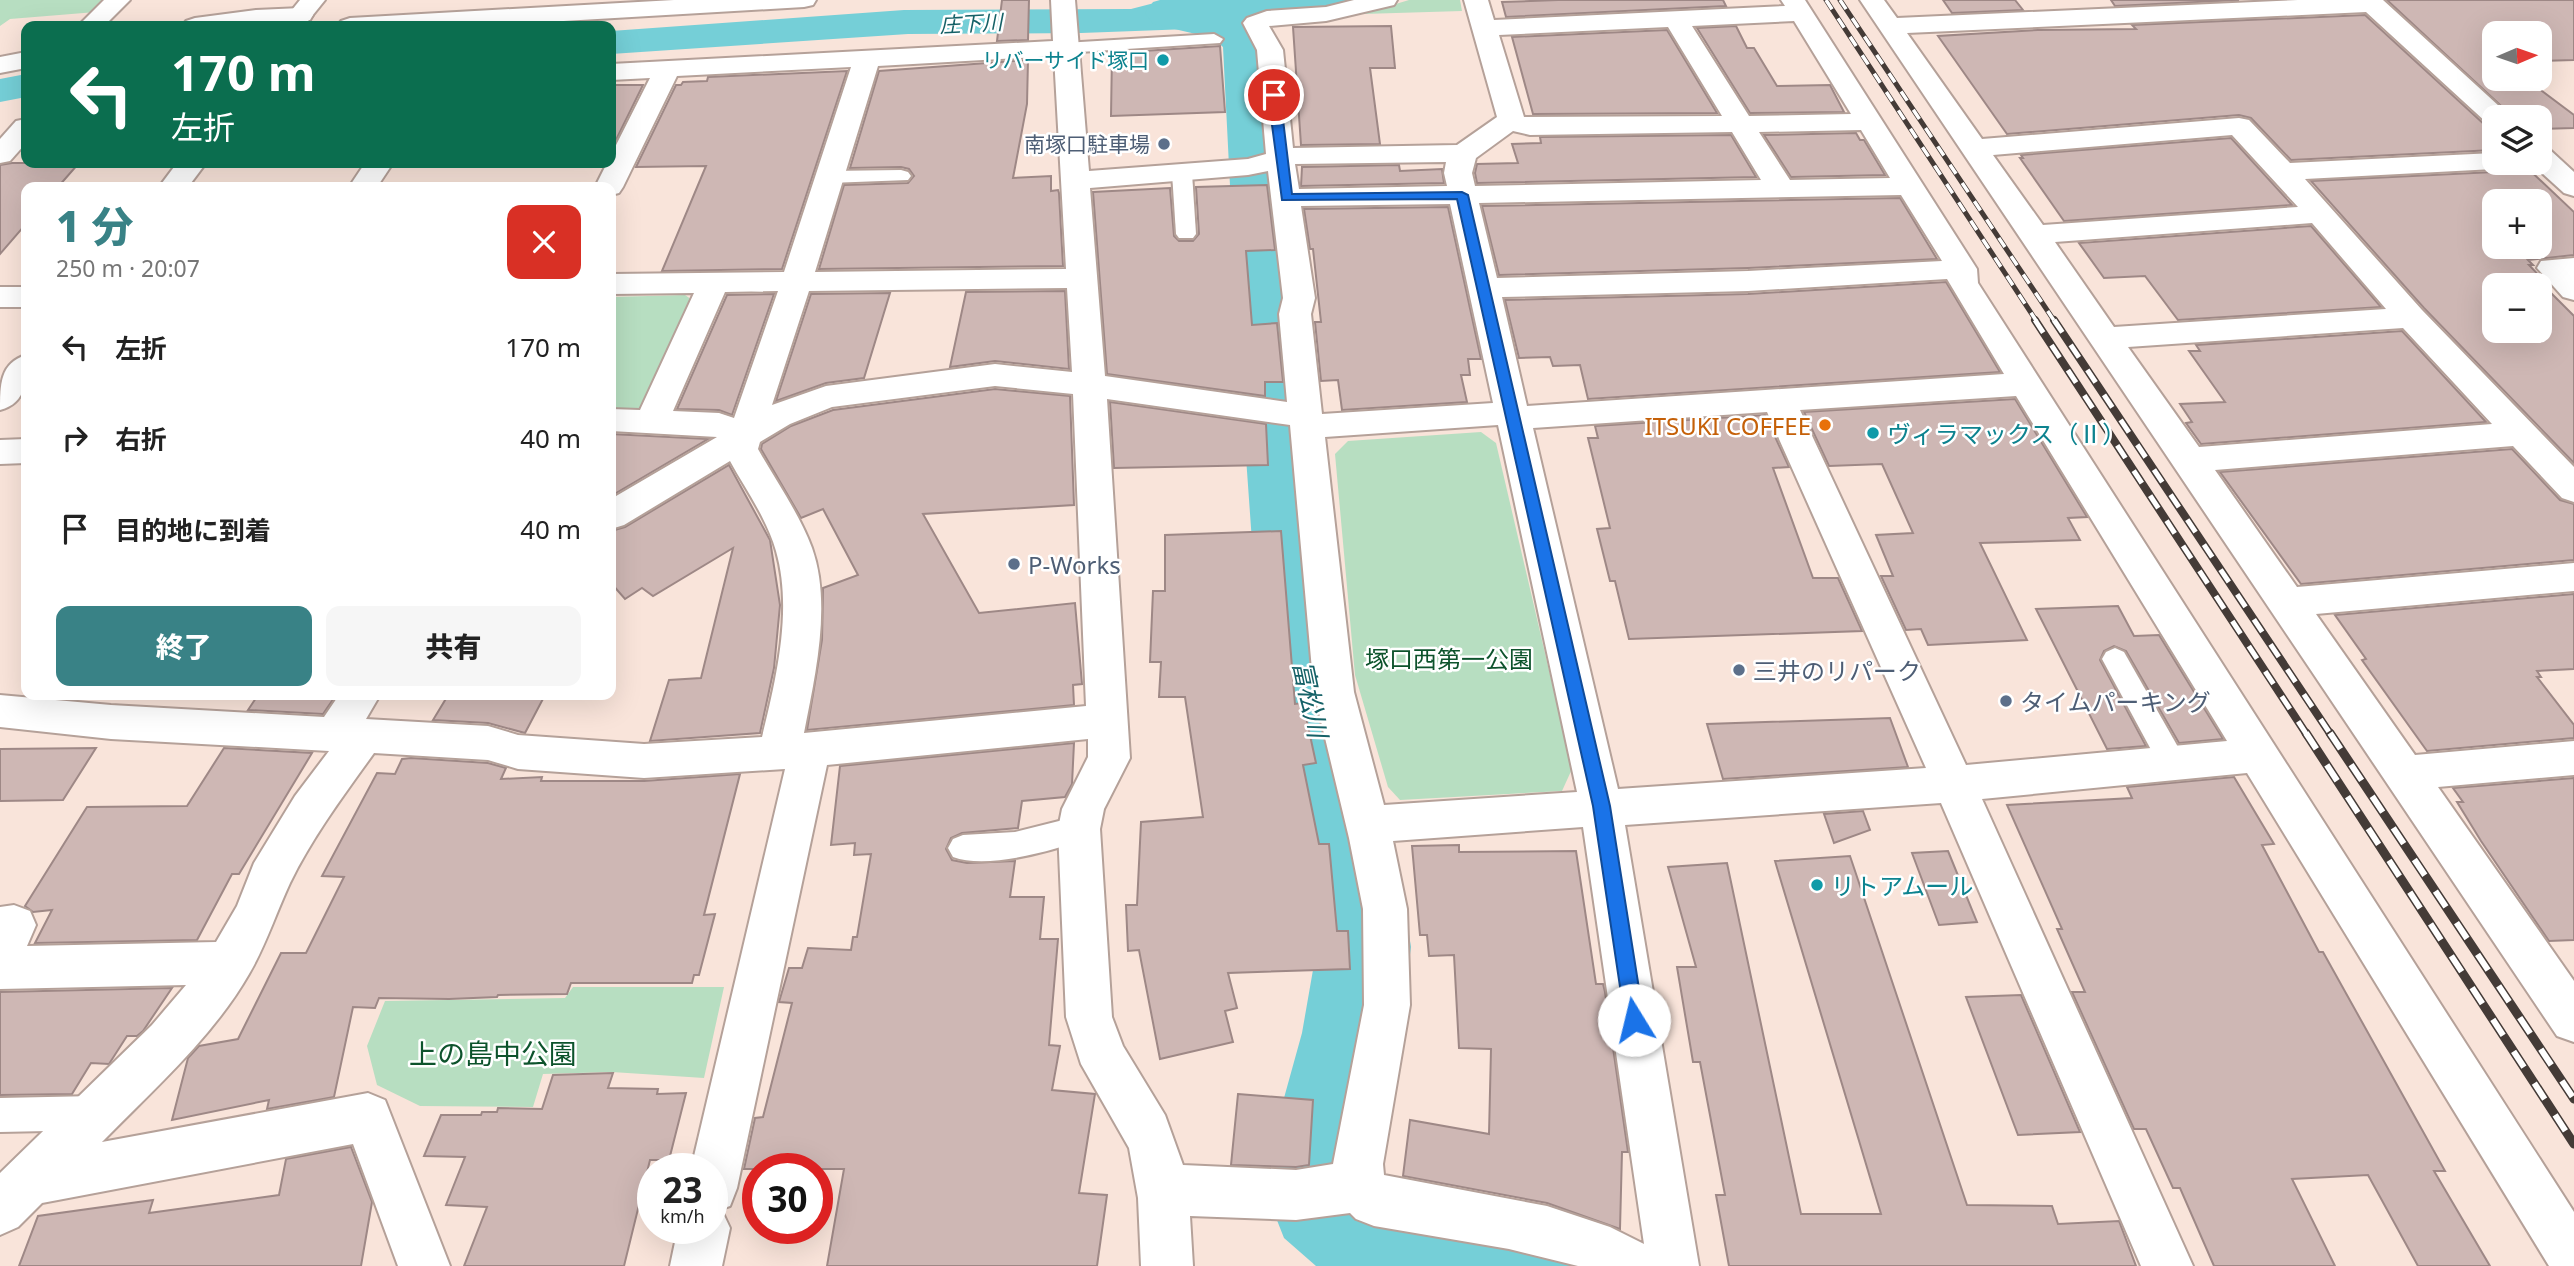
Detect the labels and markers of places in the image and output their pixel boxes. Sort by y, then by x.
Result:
place label: リバーサイド塚口 [981,46,1149,74]
marker: リバーサイド塚口 [1155,52,1171,68]
pin [1244,65,1304,125]
place label: 南塚口駐車場 [1024,130,1150,158]
marker: 南塚口駐車場 [1156,136,1172,152]
place label: ITSUKI COFFEE [1645,409,1811,442]
marker: ITSUKI COFFEE [1817,417,1833,433]
place label: ヴィラマックス（Ⅱ） [1887,417,2126,450]
marker: ヴィラマックス（Ⅱ） [1865,425,1881,441]
place label: P-Works [1028,548,1121,581]
marker: P-Works [1006,556,1022,572]
place label: 三井のリパーク [1753,654,1921,687]
marker: 三井のリパーク [1731,662,1747,678]
place label: タイムパーキング [2020,685,2211,718]
marker: タイムパーキング [1998,693,2014,709]
place label: リトアムール [1831,869,1973,902]
marker: リトアムール [1809,877,1825,893]

